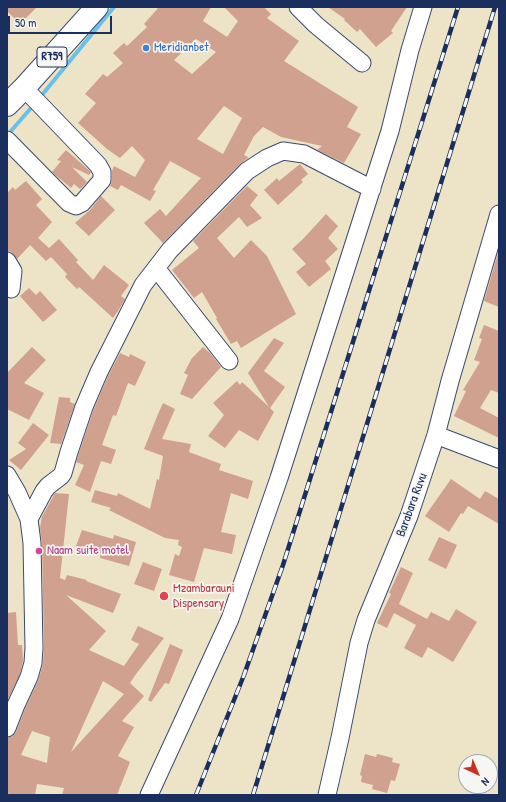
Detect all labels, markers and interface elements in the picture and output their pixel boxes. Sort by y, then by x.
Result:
scale bar [10,8,114,34]
text: 50 m [15,14,36,31]
place label: Meridianbet [154,40,209,56]
marker: Meridianbet [141,43,151,53]
road number: R759 [37,47,67,67]
street label: Barabara Ruvu [393,471,431,539]
place label: Naam suite motel [47,543,129,559]
marker: Naam suite motel [34,546,44,556]
place label: Mzambarauni Dispensary [173,581,235,612]
marker: Mzambarauni Dispensary [158,590,170,602]
north arrow [458,754,498,794]
text: N [479,775,493,789]

